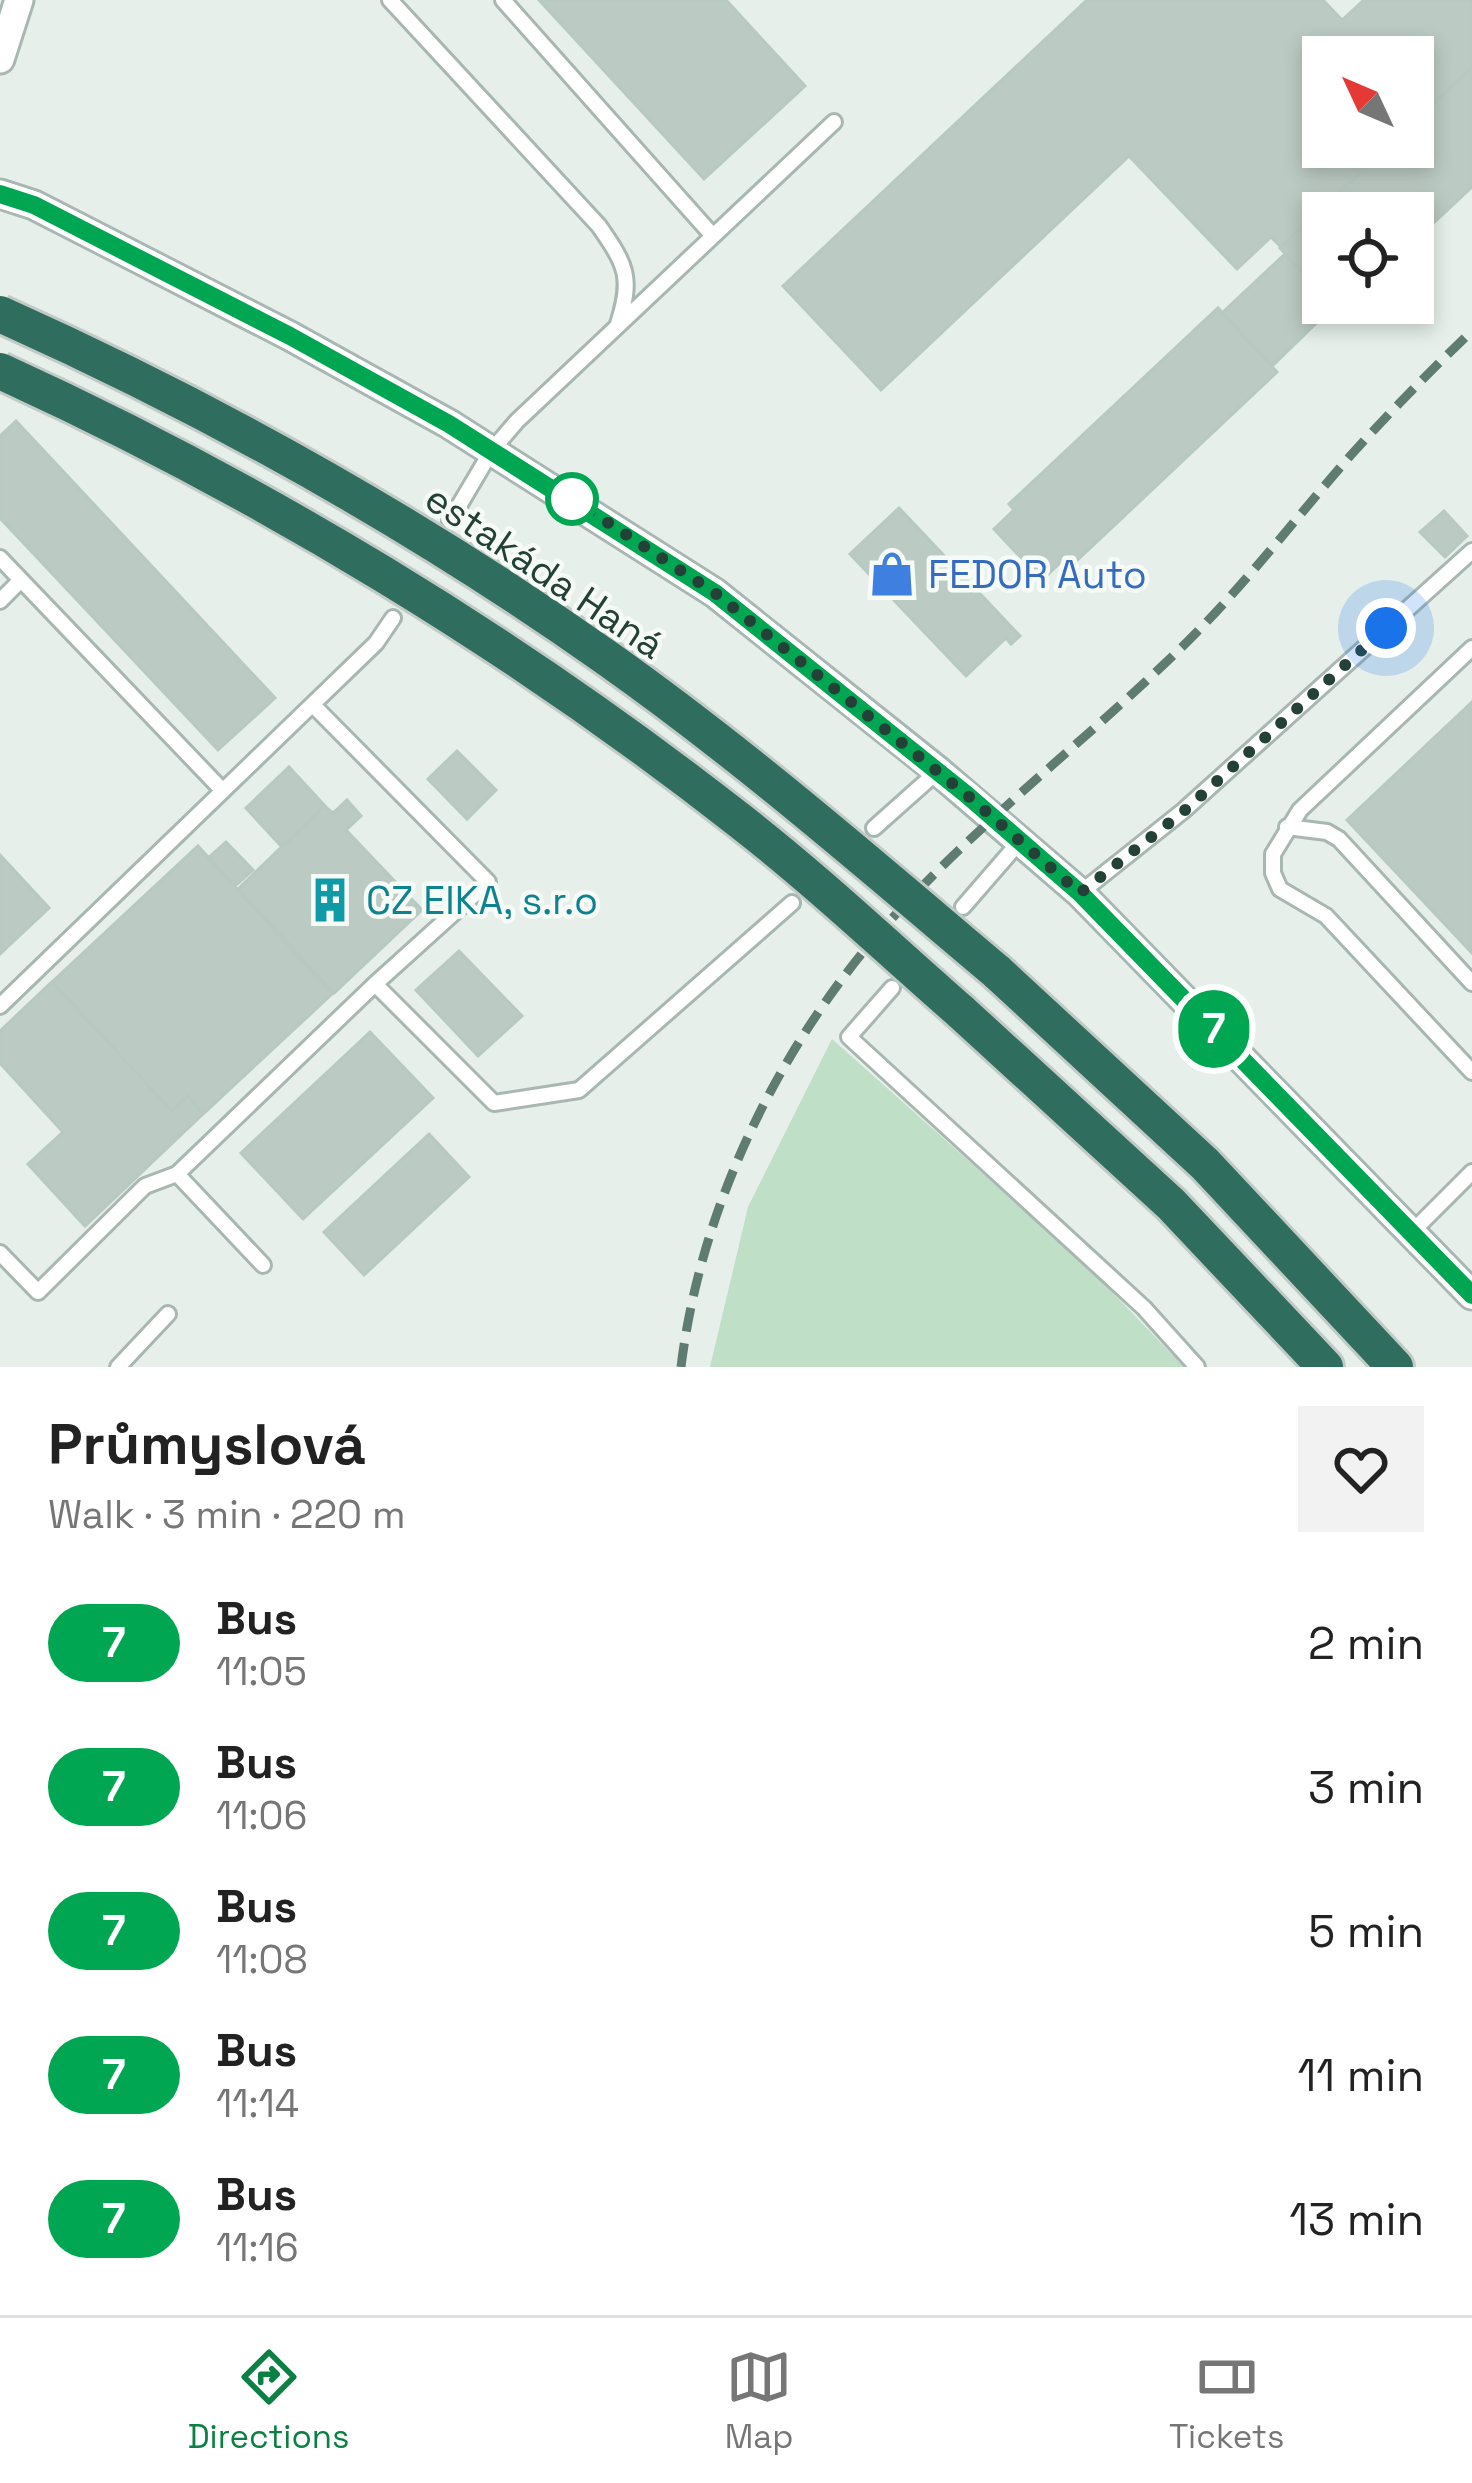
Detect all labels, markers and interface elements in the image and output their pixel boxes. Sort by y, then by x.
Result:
north arrow [1302,36,1434,168]
map controls [1302,36,1434,324]
button: locate [1302,192,1434,324]
street label: estakáda Haná [416,473,674,669]
unlabelled marker [547,474,597,524]
shop icon: FEDOR Auto [867,549,917,599]
place label: FEDOR Auto [928,550,1147,599]
your location [1356,598,1416,658]
building icon: CZ EIKA, s.r.o [305,875,355,925]
place label: CZ EIKA, s.r.o [366,876,598,925]
line badge: 7 [1175,990,1253,1068]
text: 7 [1202,1002,1226,1055]
button: heart [1298,1406,1424,1532]
text: Průmyslová [48,1408,366,1481]
text: Walk · 3 min · 220 m [48,1490,406,1539]
text: Bus [216,1590,297,1647]
text: 2 min [1308,1615,1424,1672]
text: 7 [102,1616,126,1669]
text: 11:05 [216,1647,307,1696]
text: Bus [216,1734,297,1791]
text: 3 min [1308,1759,1424,1816]
text: 7 [102,1760,126,1813]
text: 11:06 [216,1791,307,1840]
text: Bus [216,1878,297,1935]
text: 5 min [1308,1903,1424,1960]
text: 7 [102,1904,126,1957]
text: 11:08 [216,1935,308,1984]
text: Bus [216,2022,297,2079]
text: 11 min [1298,2047,1424,2104]
text: 7 [102,2048,126,2101]
text: 11:14 [216,2079,299,2128]
text: Bus [216,2166,297,2223]
text: 13 min [1289,2191,1424,2248]
text: 7 [102,2192,126,2245]
text: 11:16 [216,2223,299,2272]
tab: Directions [188,2344,349,2458]
tab: Map [725,2344,794,2458]
tab: Tickets [1169,2344,1284,2458]

